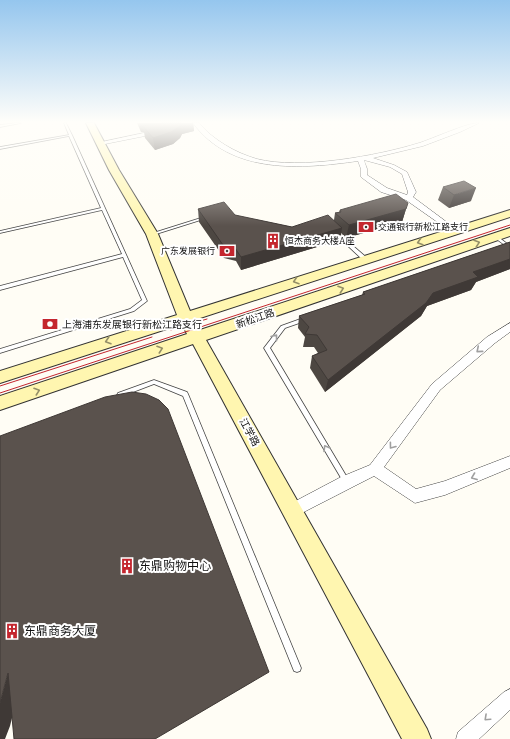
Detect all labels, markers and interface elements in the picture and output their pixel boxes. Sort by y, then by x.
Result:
bank icon: 交通银行新松江路支行 [357,218,375,236]
place label: 交通银行新松江路支行 [378,222,468,232]
building icon: 恒杰商务大楼A座 [264,232,282,250]
place label: 恒杰商务大楼A座 [285,236,354,246]
one-way arrow [416,237,423,246]
one-way arrow [474,239,481,248]
bank icon: 广东发展银行 [218,242,236,260]
place label: 广东发展银行 [161,246,215,256]
one-way arrow [292,276,299,285]
one-way arrow [337,285,344,294]
street label: 新松江路 [234,307,276,331]
bank icon: 上海浦东发展银行新松江路支行 [41,315,59,333]
place label: 上海浦东发展银行新松江路支行 [62,319,202,331]
one-way arrow [271,335,278,342]
one-way arrow [105,336,112,345]
one-way arrow [157,346,164,354]
one-way arrow [476,346,483,353]
one-way arrow [33,387,40,396]
street label: 江学路 [237,416,262,449]
one-way arrow [390,442,397,449]
one-way arrow [323,445,331,452]
one-way arrow [470,472,477,480]
building icon: 东鼎购物中心 [118,557,136,575]
place label: 东鼎购物中心 [139,559,211,573]
building icon: 东鼎商务大厦 [3,622,21,640]
place label: 东鼎商务大厦 [24,624,96,638]
one-way arrow [484,714,492,721]

